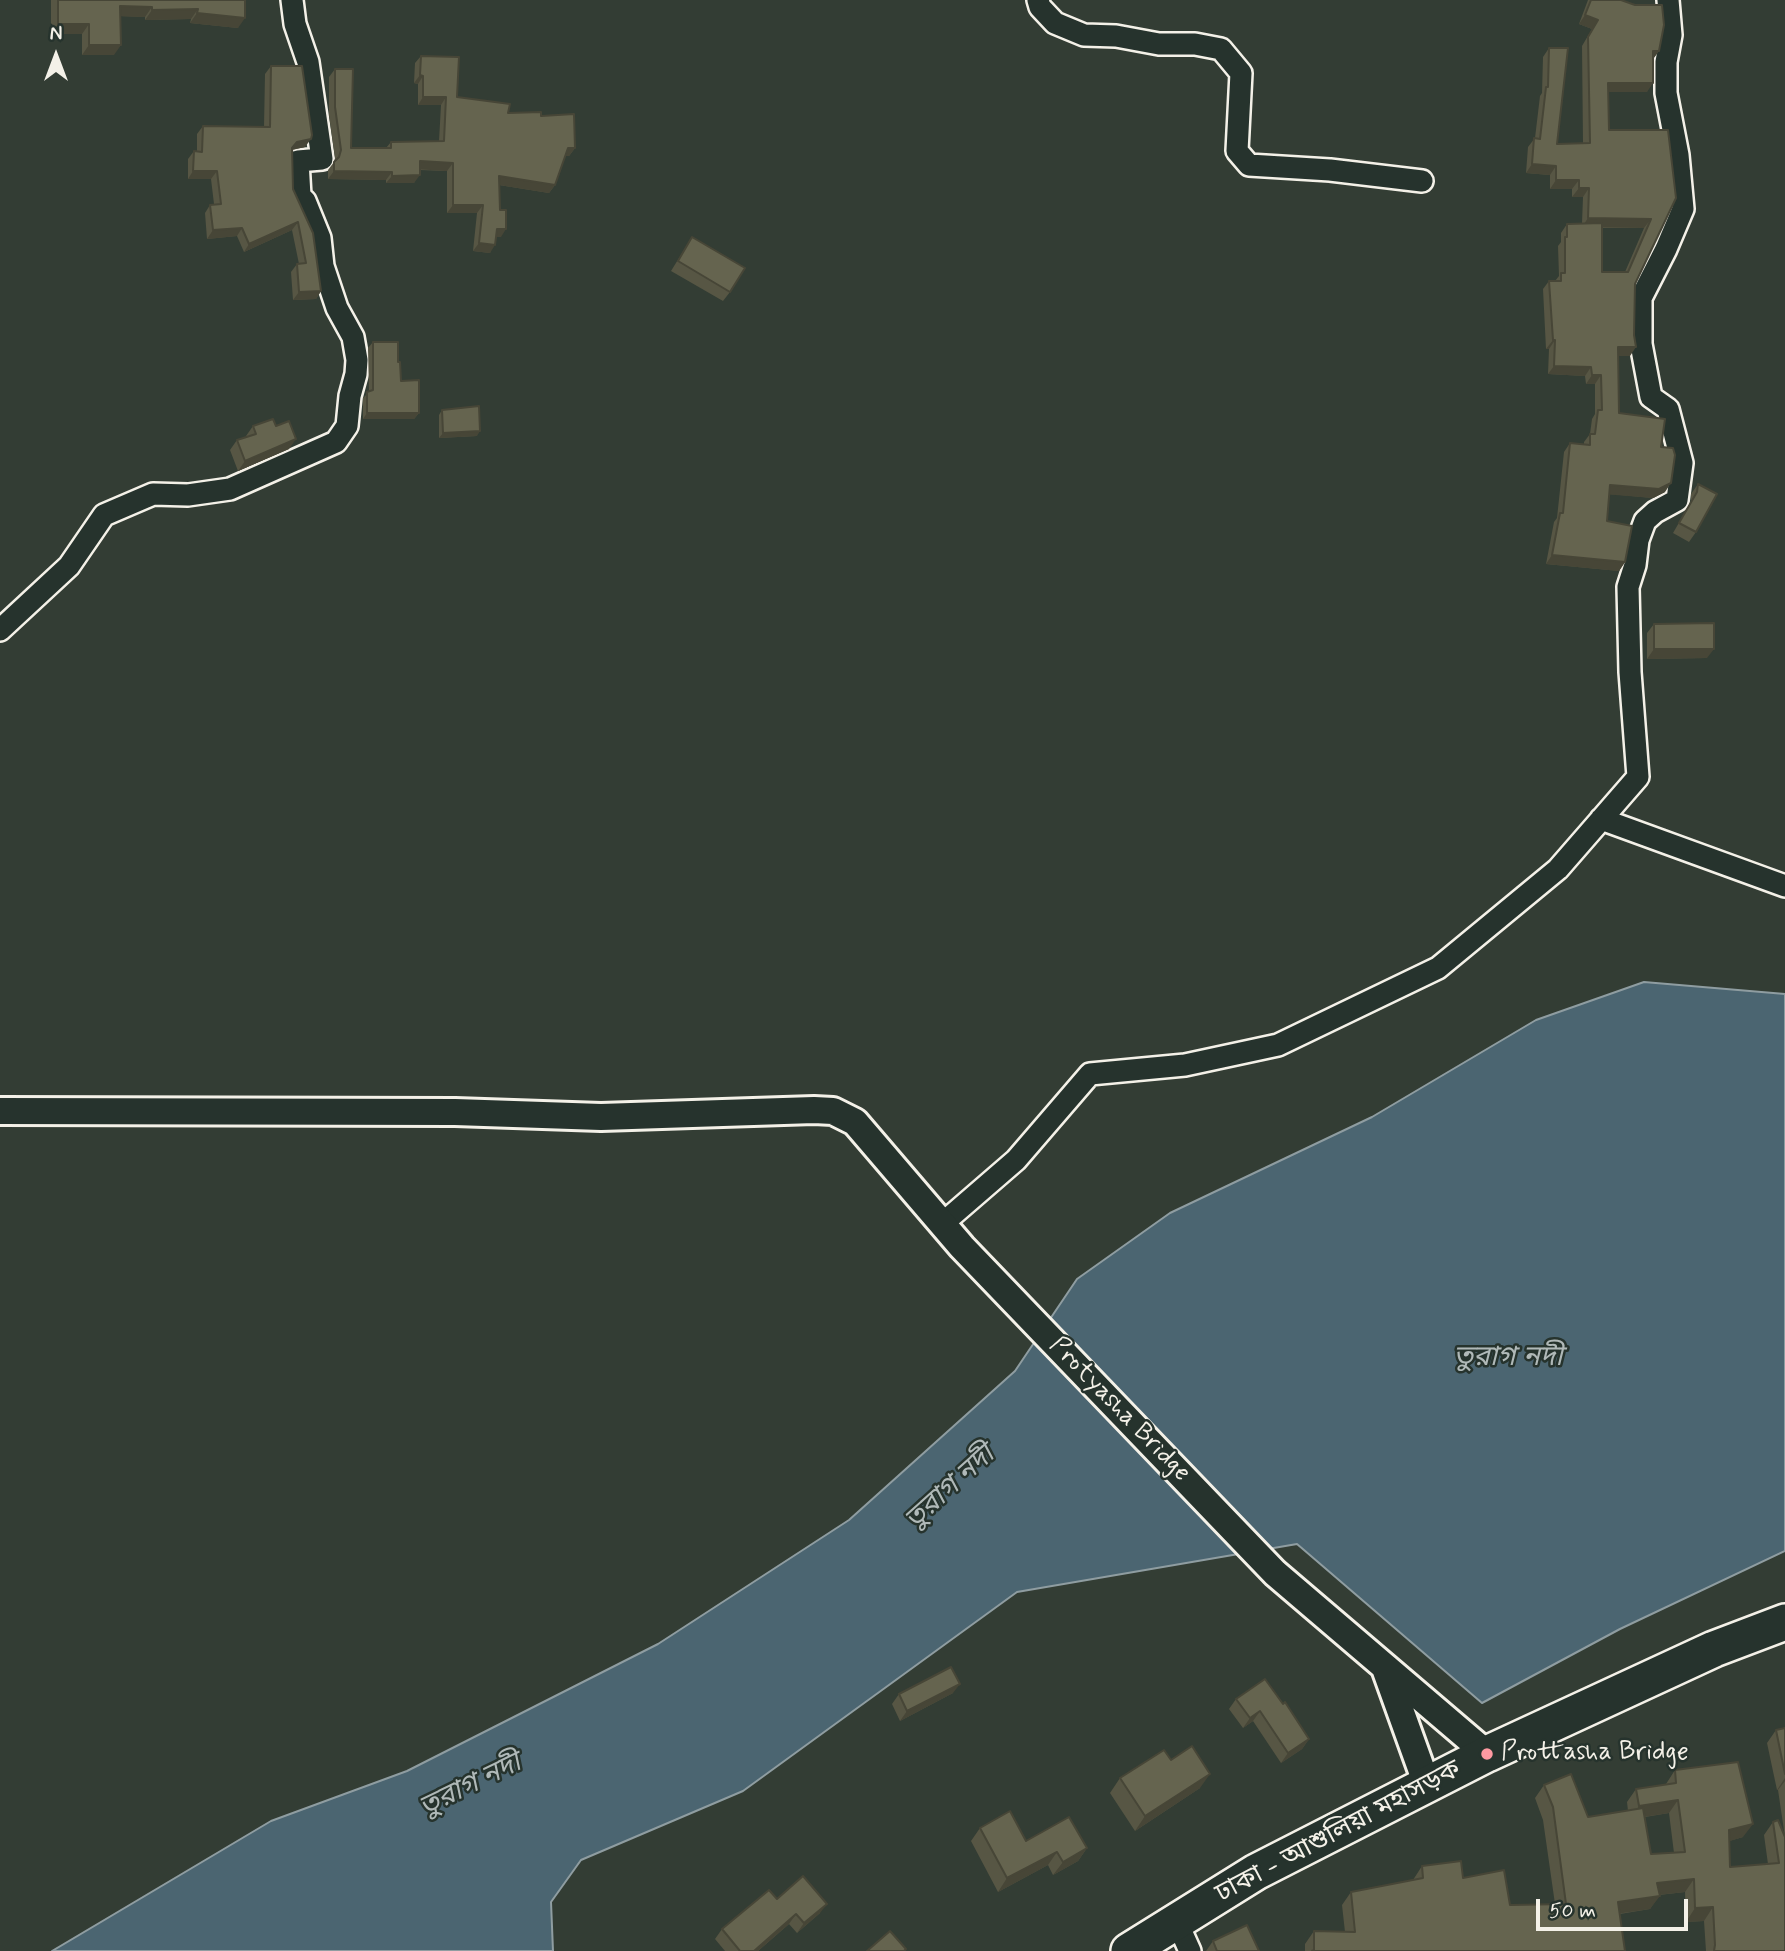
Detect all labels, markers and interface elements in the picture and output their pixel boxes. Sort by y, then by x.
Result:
north arrow [21,21,91,91]
text: N [50,22,62,47]
street label: Protyasha Bridge [1042,1331,1196,1489]
water label: তুরাগ নদী [1453,1342,1563,1376]
water label: তুরাগ নদী [899,1440,1003,1538]
place label: Prottasha Bridge [1501,1738,1689,1770]
marker: Prottasha Bridge [1479,1746,1495,1762]
water label: তুরাগ নদী [414,1748,528,1826]
street label: ঢাকা - আশুলিয়া মহাসড়ক [1211,1755,1467,1911]
scale bar [1540,1884,1692,1928]
text: 50 m [1549,1897,1596,1925]

